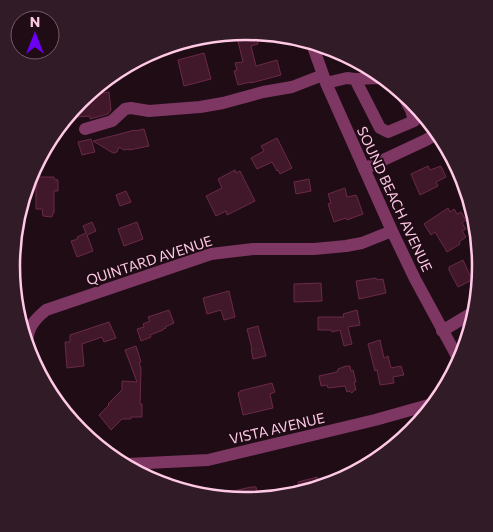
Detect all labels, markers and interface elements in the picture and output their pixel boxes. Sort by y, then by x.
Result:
north arrow [10,10,60,60]
text: N [30,13,40,30]
street label: SOUND BEACH AVENUE [354,124,436,274]
street label: QUINTARD AVENUE [84,232,214,288]
street label: VISTA AVENUE [228,409,326,447]

